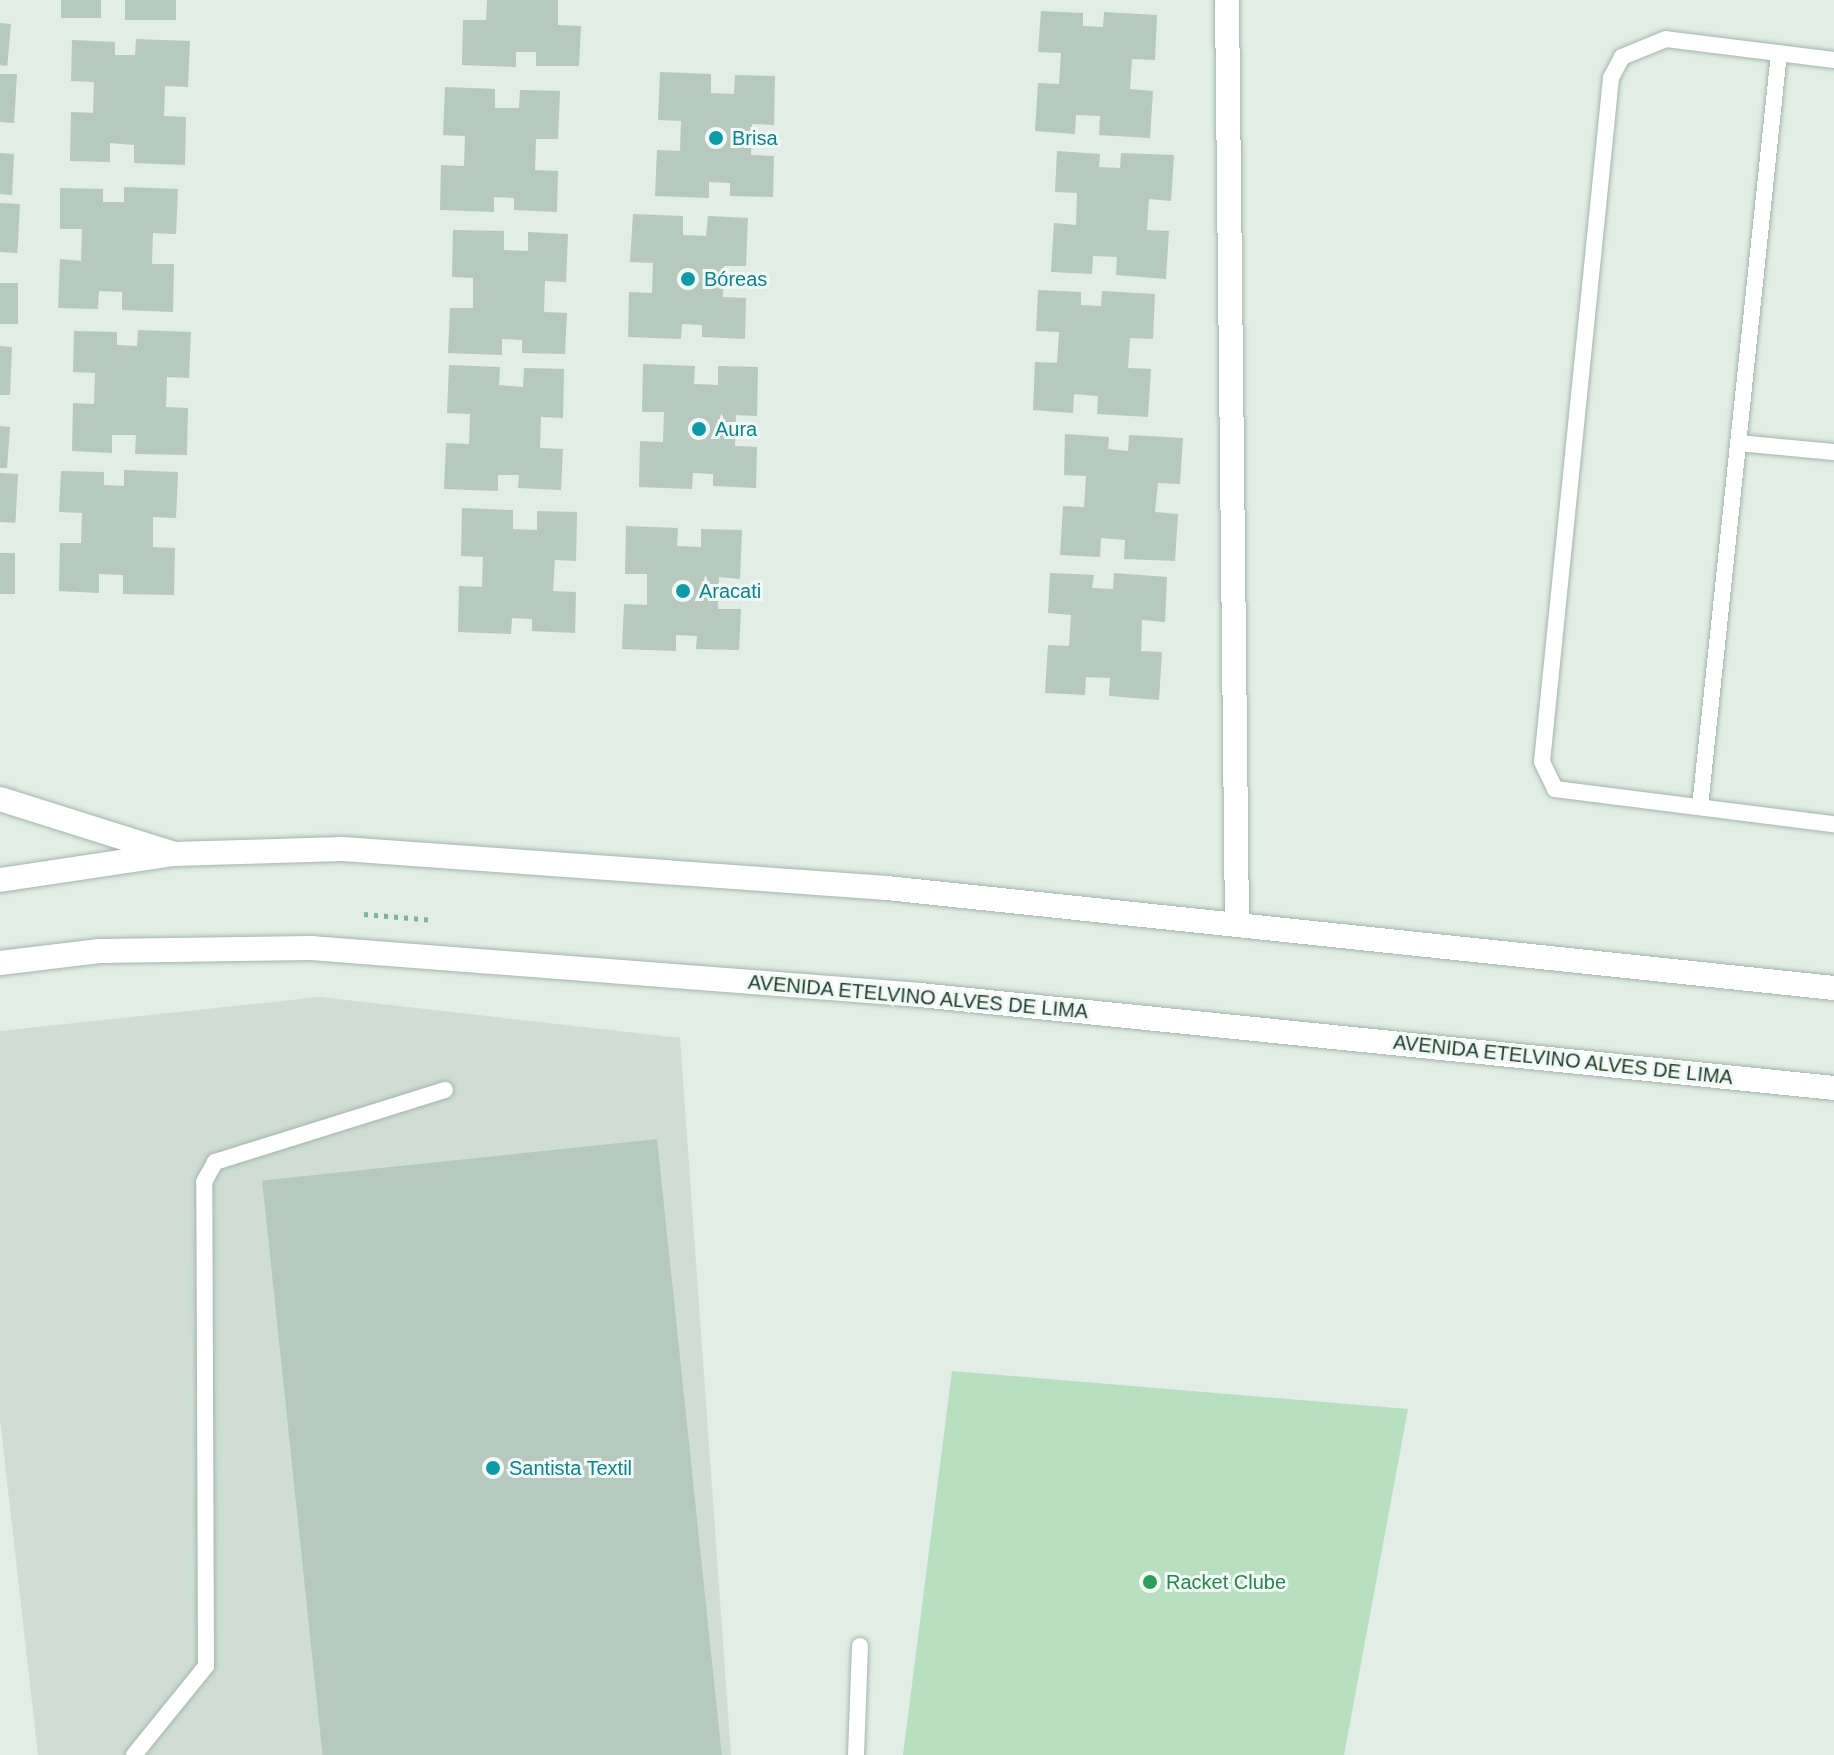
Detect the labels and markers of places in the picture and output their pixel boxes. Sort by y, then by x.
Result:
place label: Brisa [732,126,778,150]
marker: Brisa [707,129,725,147]
place label: Bóreas [704,267,767,291]
marker: Bóreas [679,270,697,288]
place label: Aura [715,417,757,441]
marker: Aura [690,420,708,438]
place label: Aracati [699,579,761,603]
marker: Aracati [674,582,692,600]
place label: Santista Textil [509,1456,632,1480]
marker: Santista Textil [484,1459,502,1477]
place label: Racket Clube [1166,1570,1286,1594]
marker: Racket Clube [1141,1573,1159,1591]

